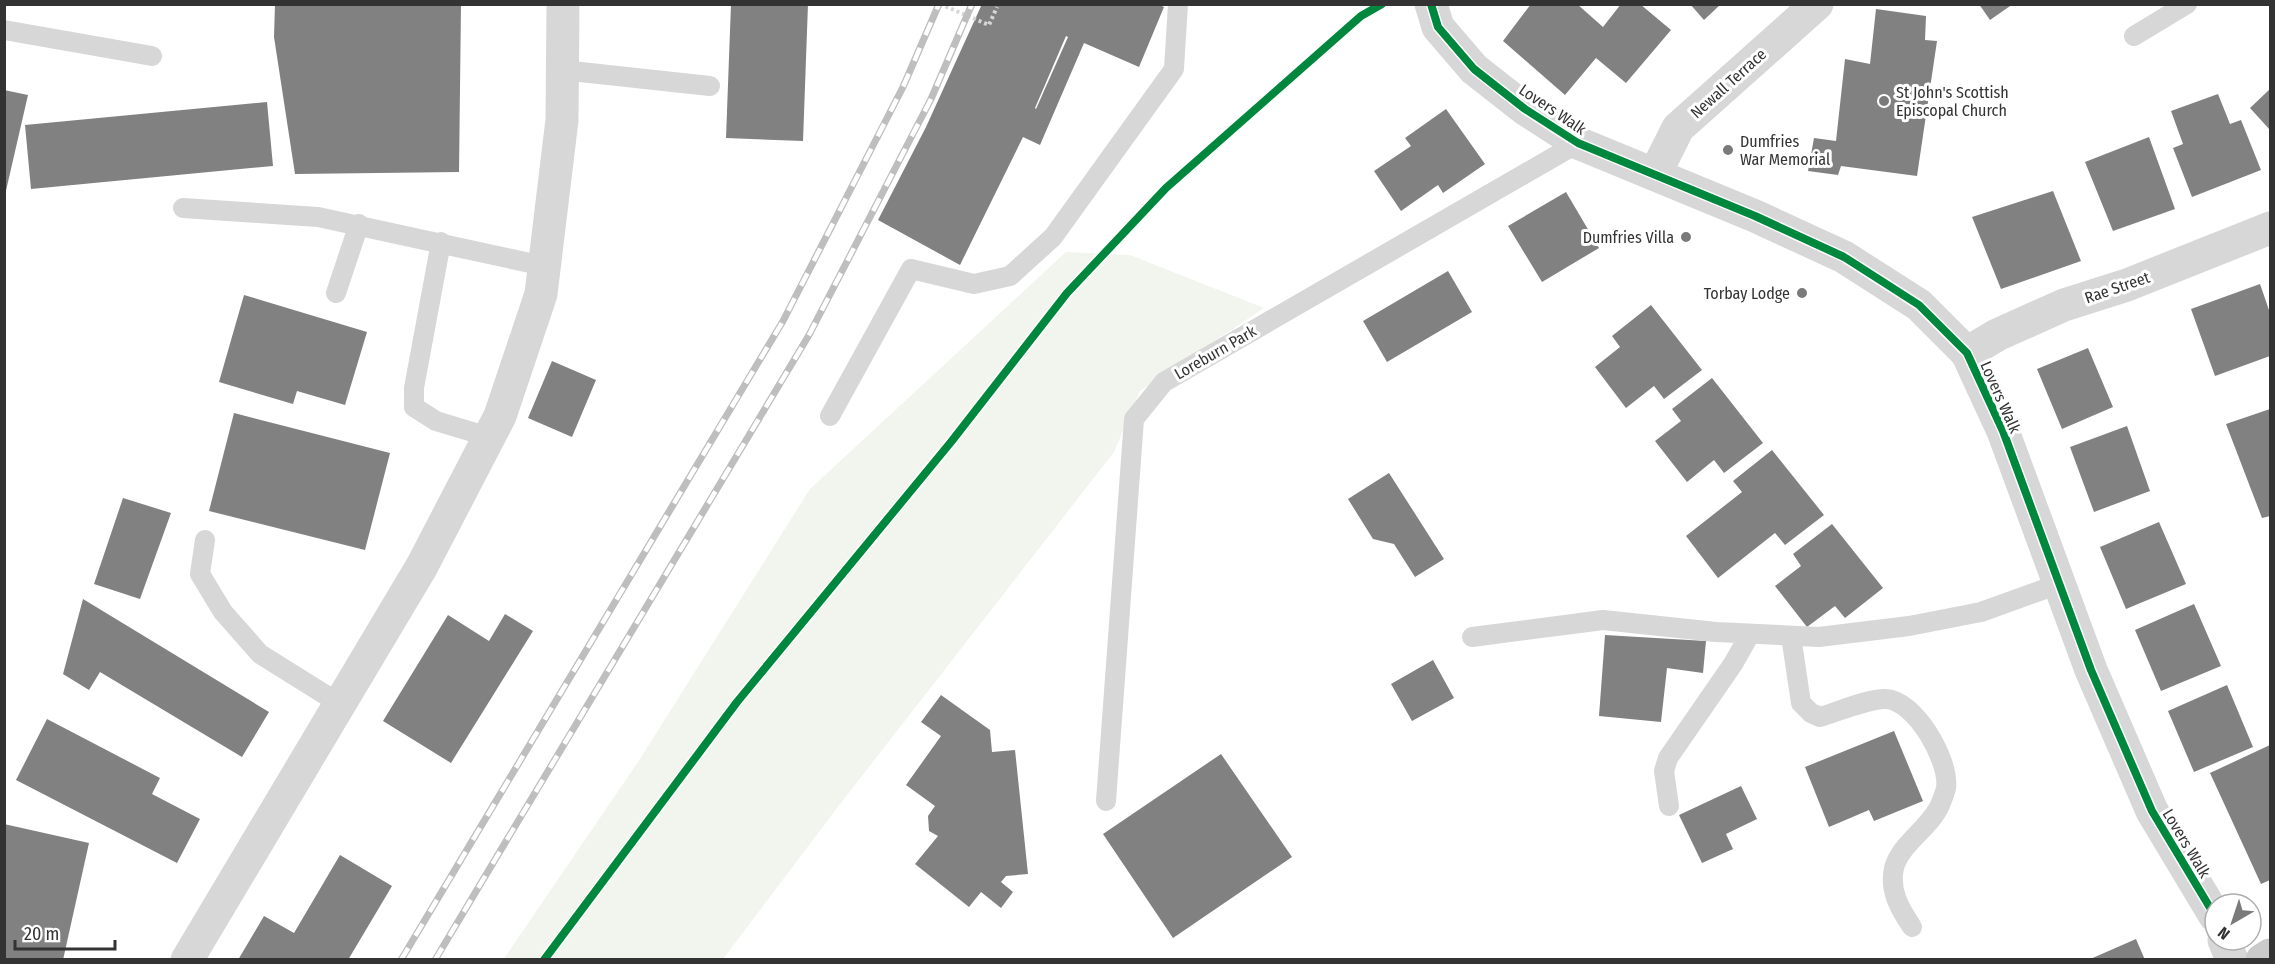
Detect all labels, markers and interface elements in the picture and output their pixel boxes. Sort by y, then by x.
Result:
street label: Newall Terrace [1687,44,1770,122]
street label: Lovers Walk [1516,80,1590,139]
place label: St John's Scottish Episcopal Church [1896,83,2009,120]
marker: St John's Scottish Episcopal Church [1877,94,1891,108]
place label: Dumfries War Memorial [1740,132,1830,169]
marker: Dumfries War Memorial [1721,143,1735,157]
place label: Dumfries Villa [1583,228,1674,247]
marker: Dumfries Villa [1679,230,1693,244]
street label: Rae Street [2082,267,2153,307]
place label: Torbay Lodge [1704,284,1790,303]
marker: Torbay Lodge [1795,286,1809,300]
street label: Loreburn Park [1171,321,1260,383]
street label: Lovers Walk [1976,358,2025,437]
street label: Lovers Walk [2159,805,2215,882]
north arrow [2203,892,2263,952]
scale bar [15,913,116,951]
text: 20 m [24,923,59,945]
text: N [2214,923,2234,944]

